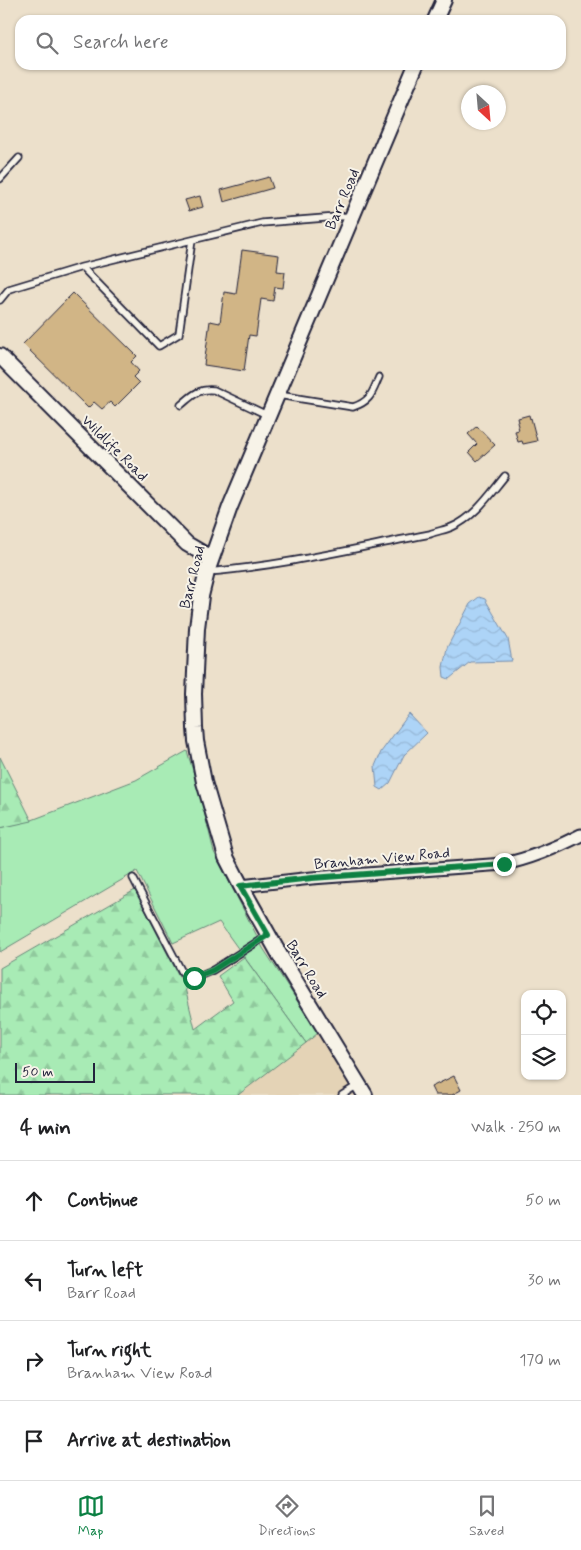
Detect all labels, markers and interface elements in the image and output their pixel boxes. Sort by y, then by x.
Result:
search box [15,15,566,70]
icon: search [33,29,61,57]
text: Search here [73,30,169,55]
north arrow [461,85,506,130]
street label: Barr Road [321,166,365,233]
street label: Wildlife Road [77,411,152,486]
street label: Barr Road [175,544,210,611]
street label: Branham View Road [313,843,451,875]
route end [493,853,516,876]
street label: Barr Road [281,937,331,1002]
route start [183,967,206,990]
map controls [521,990,566,1080]
button: locate [521,990,566,1035]
button: layers [521,1035,566,1080]
scale bar [15,1060,95,1083]
text: 50 m [22,1063,53,1081]
text: 4 min [20,1114,71,1142]
text: Walk · 250 m [471,1117,561,1138]
icon: ahead [20,1187,48,1215]
text: Continue [67,1188,138,1213]
text: 50 m [525,1190,561,1211]
text: Turn left [67,1258,143,1283]
icon: left [20,1267,48,1295]
text: 30 m [528,1270,561,1291]
text: Barr Road [67,1283,136,1304]
text: Turn right [67,1338,151,1363]
icon: right [20,1347,48,1375]
text: 170 m [519,1350,561,1371]
text: Branham View Road [67,1363,212,1384]
icon: arrive [20,1427,48,1455]
text: Arrive at destination [67,1428,231,1453]
tab: Map [77,1492,105,1540]
tab: Directions [258,1492,316,1540]
tab: Saved [469,1492,504,1540]

